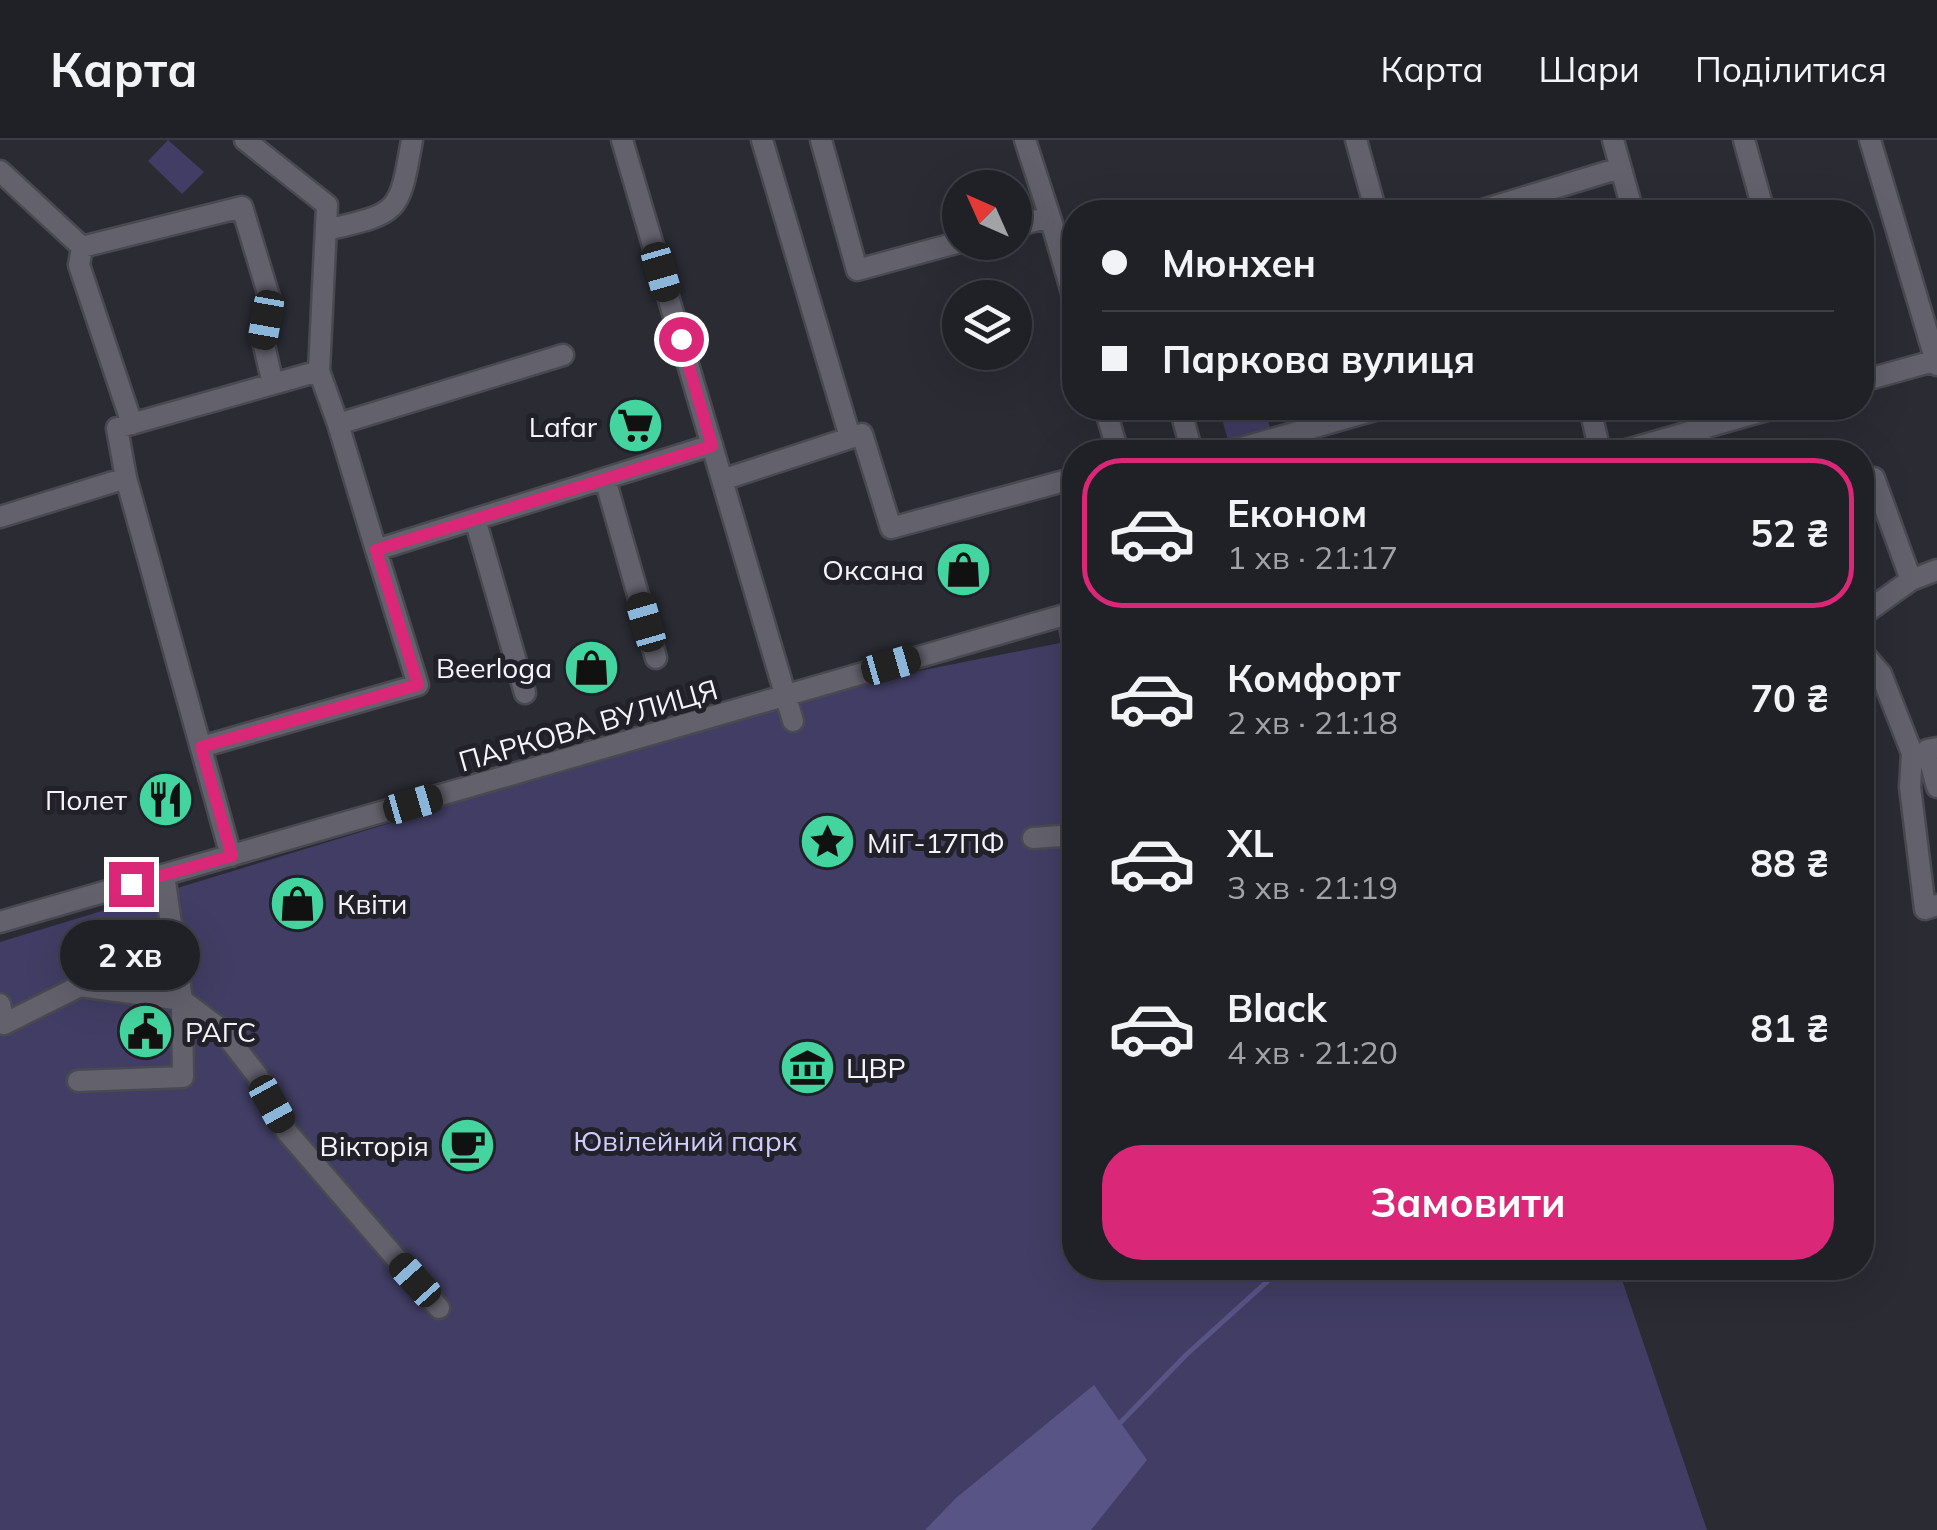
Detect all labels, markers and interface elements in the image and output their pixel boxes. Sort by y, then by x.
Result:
text: Карта [50,39,198,99]
text: Карта [1381,47,1484,91]
text: Шари [1539,47,1640,91]
text: Поділитися [1695,47,1887,91]
north arrow [942,170,1032,260]
map controls [942,170,1032,370]
car [638,239,684,305]
text: Мюнхен [1162,239,1316,287]
button: layers [942,280,1032,370]
car [246,288,286,352]
route start [659,317,704,362]
text: Паркова вулиця [1162,335,1475,383]
supermarket icon: Lafar [606,396,666,456]
place label: Lafar [529,409,598,444]
icon: car [1107,488,1197,578]
text: Економ [1227,489,1367,537]
text: 52 ₴ [1750,509,1829,557]
text: 1 хв · 21:17 [1227,537,1398,577]
shop icon: Оксана [933,539,993,599]
place label: Оксана [822,552,924,587]
car [623,589,669,655]
shop icon: Beerloga [561,637,621,697]
car [858,642,924,688]
place label: Beerloga [436,650,552,685]
icon: car [1107,653,1197,743]
text: Комфорт [1227,654,1401,702]
street label: ПАРКОВА ВУЛИЦЯ [455,671,721,779]
text: 70 ₴ [1750,674,1829,722]
text: 2 хв · 21:18 [1227,702,1398,742]
restaurant icon: Полет [136,769,196,829]
car [380,781,446,827]
place label: Полет [45,782,127,817]
place icon: МіГ-17ПФ [798,812,858,872]
icon: car [1107,818,1197,908]
text: XL [1227,819,1274,867]
place label: МіГ-17ПФ [867,825,1005,860]
text: 88 ₴ [1750,839,1829,887]
route end [109,862,154,907]
text: 3 хв · 21:19 [1227,867,1398,907]
shop icon: Квіти [268,873,328,933]
place label: Квіти [337,886,407,921]
callout: 2 хв [61,919,201,989]
text: 2 хв [98,935,162,975]
icon: car [1107,983,1197,1073]
text: Black [1227,984,1327,1032]
public building icon: РАГС [116,1001,176,1061]
text: 81 ₴ [1750,1004,1829,1052]
place label: РАГС [185,1014,256,1049]
text: 4 хв · 21:20 [1227,1032,1398,1072]
museum icon: ЦВР [777,1037,837,1097]
place label: ЦВР [846,1050,906,1085]
car [244,1070,300,1138]
cafe icon: Вікторія [438,1115,498,1175]
park label: Ювілейний парк [573,1123,798,1158]
place label: Вікторія [320,1128,429,1163]
button: Замовити [1102,1145,1834,1260]
car [384,1248,446,1312]

